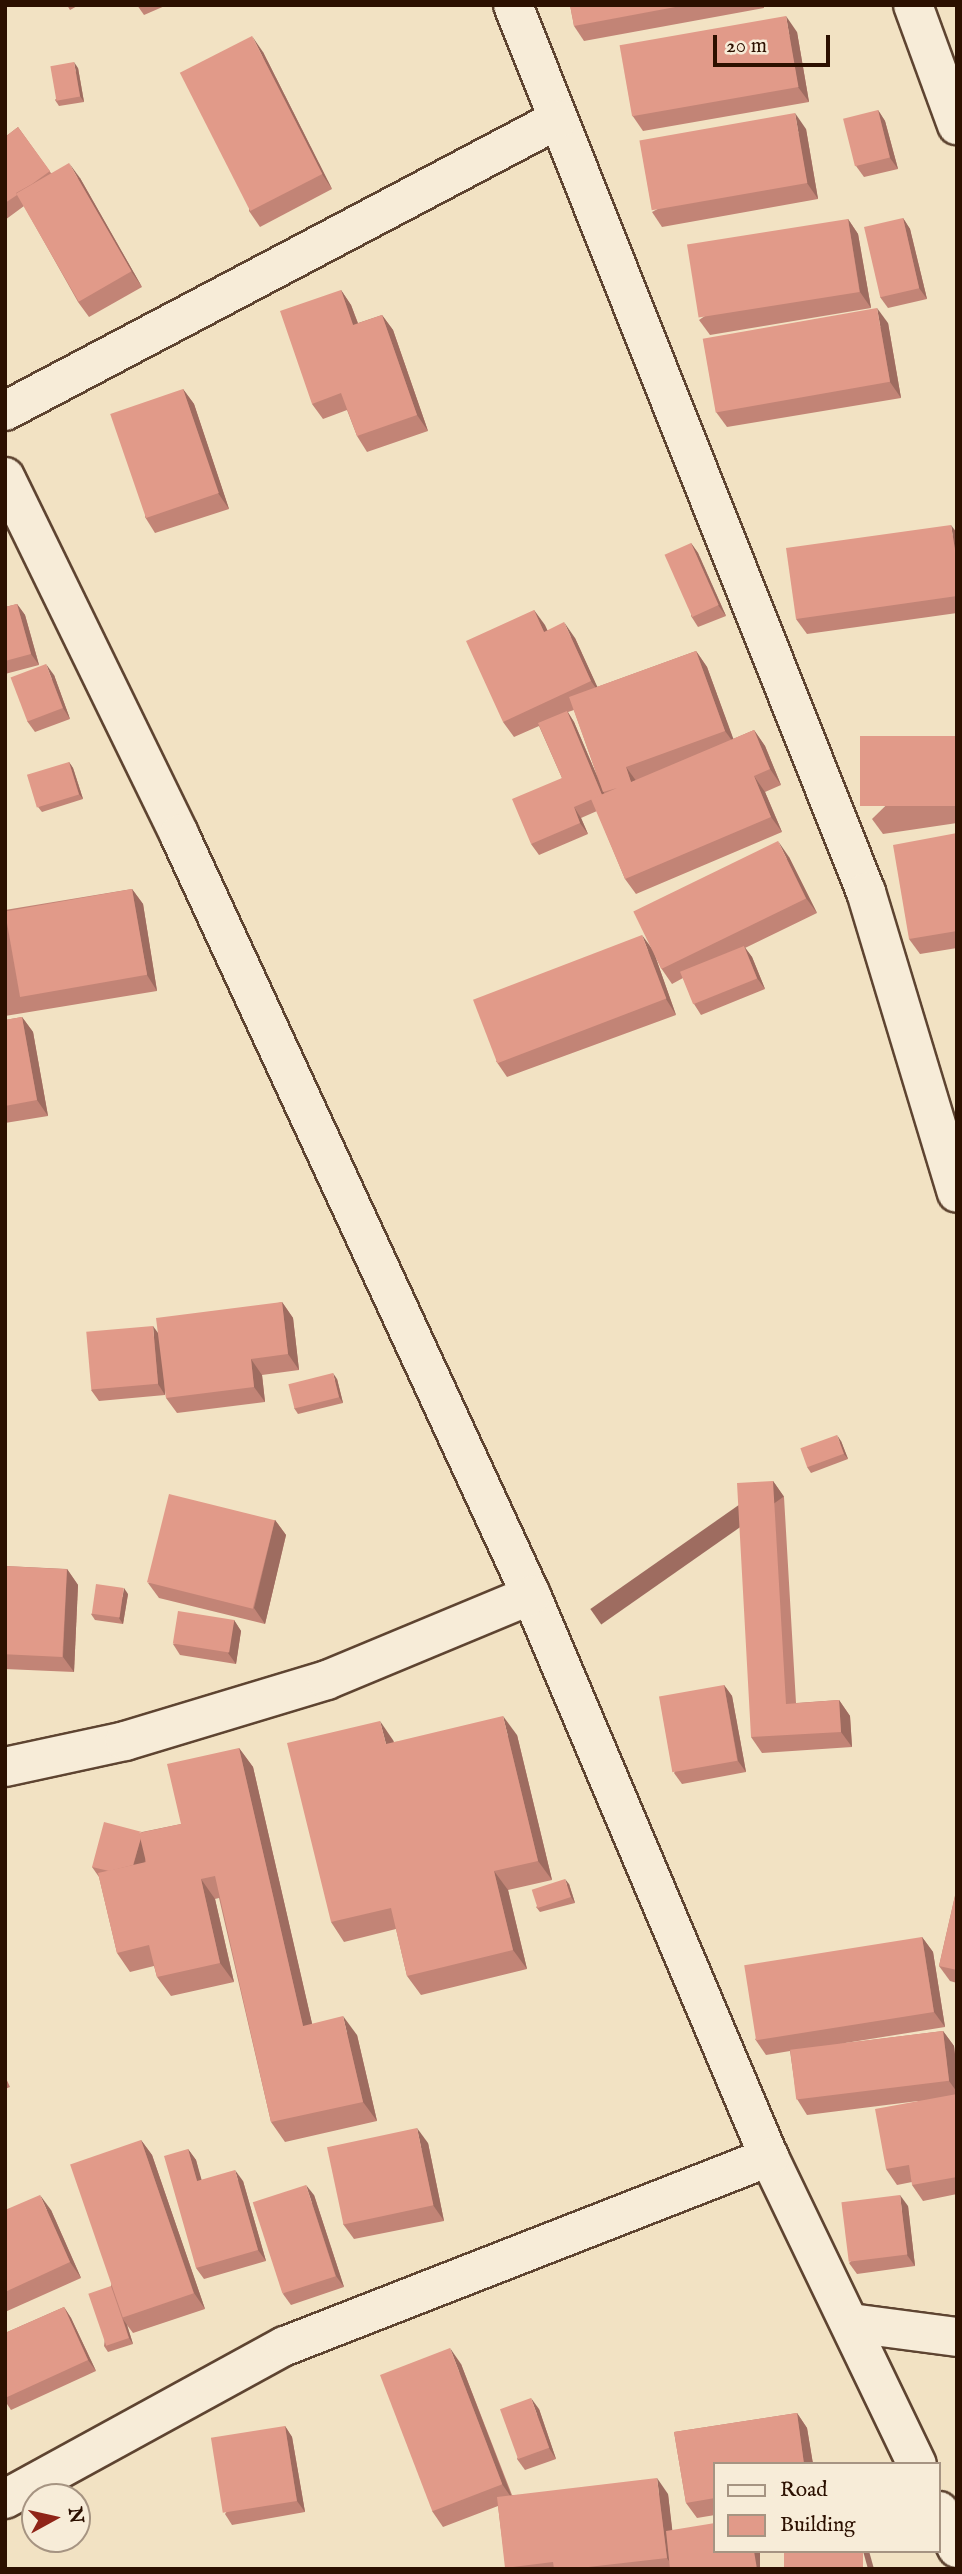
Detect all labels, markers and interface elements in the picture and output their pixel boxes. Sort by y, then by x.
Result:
scale bar [717,21,834,65]
text: 20 m [726,33,767,60]
legend [713,2462,941,2553]
text: Road [780,2477,827,2504]
north arrow [21,2483,91,2553]
text: N [62,2506,88,2525]
text: Building [780,2512,855,2539]

